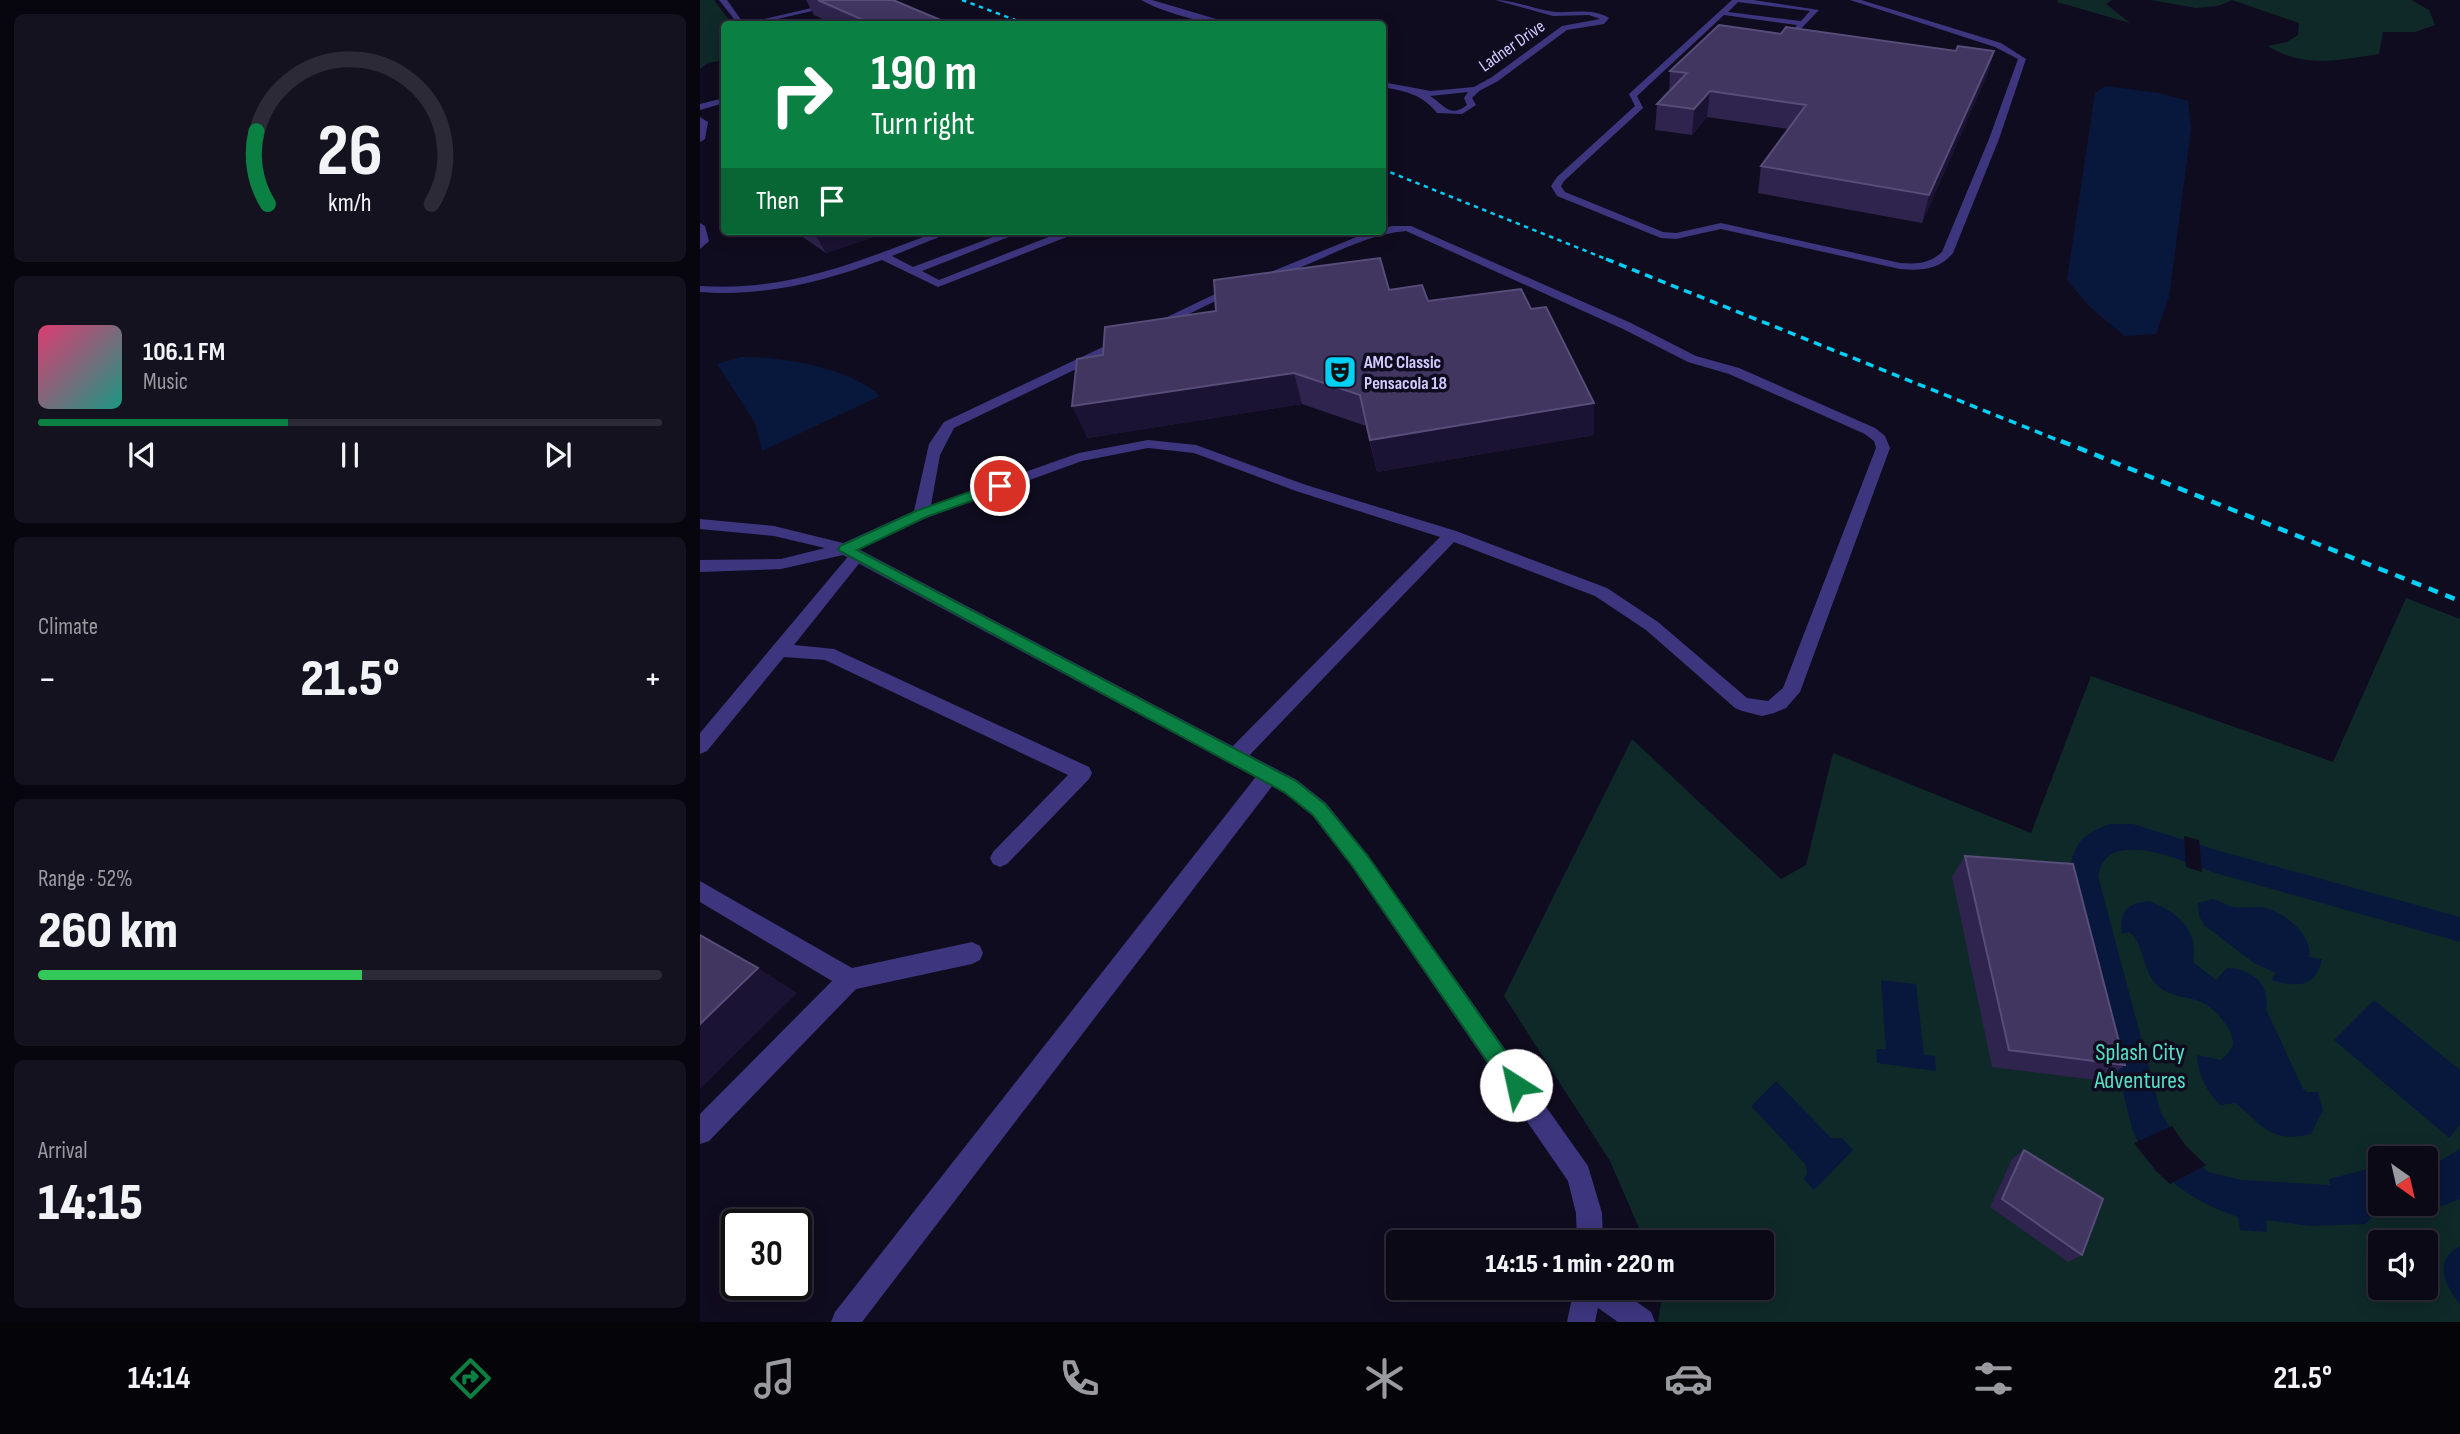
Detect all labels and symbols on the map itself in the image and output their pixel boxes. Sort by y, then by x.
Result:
street label: Ladner Drive [1475,16,1549,76]
place label: AMC Classic Pensacola 18 [1363,352,1447,394]
theatre icon: AMC Classic Pensacola 18 [1321,353,1359,391]
pin [970,456,1030,516]
park label: Splash City Adventures [2093,1038,2186,1095]
position arrow [1479,1048,1553,1122]
north arrow [2368,1146,2438,1216]
speed limit sign: 30 [721,1209,812,1300]

